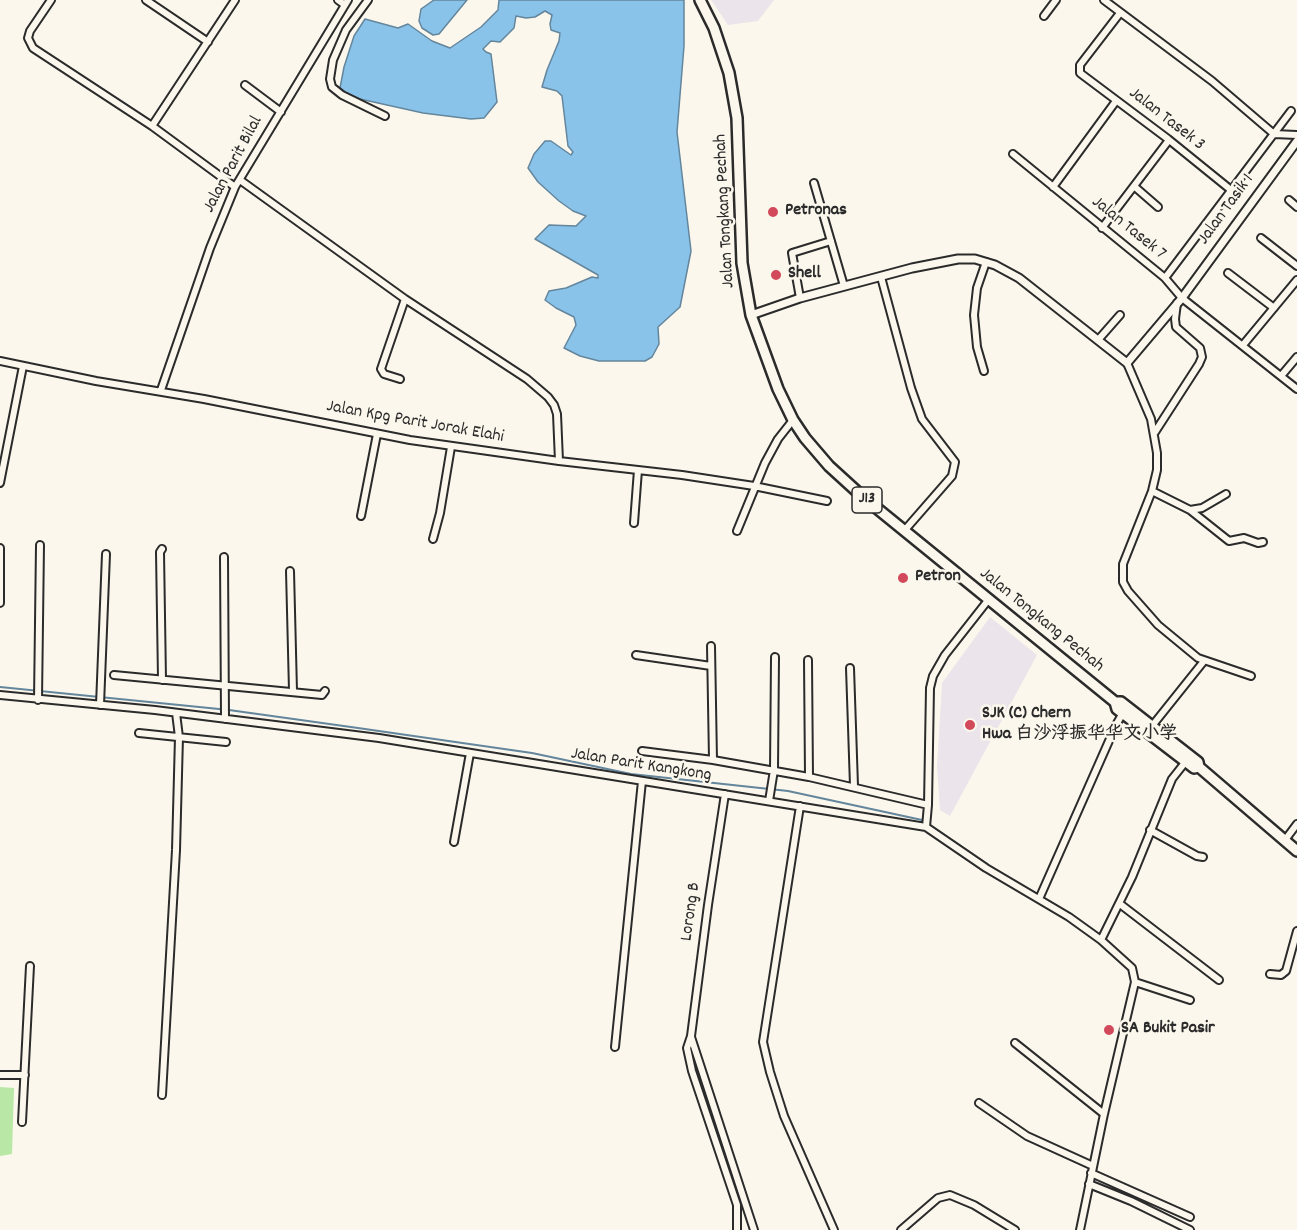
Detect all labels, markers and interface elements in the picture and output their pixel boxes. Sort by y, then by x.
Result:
street label: Jalan Tasek 3 [1124,84,1208,156]
street label: Jalan Parit Bilal [200,113,268,217]
street label: Jalan Tongkang Pechah [711,133,741,289]
street label: Jalan Tasik 1 [1194,170,1260,250]
street label: Jalan Tasek 7 [1086,192,1170,266]
place label: Petronas [785,201,847,223]
marker: Petronas [766,205,780,219]
place label: Shell [788,264,821,286]
marker: Shell [769,268,783,282]
street label: Jalan Kpg Parit Jorak Elahi [325,397,505,449]
road number: J13 [852,487,882,513]
street label: Jalan Tongkang Pechah [974,564,1108,678]
place label: Petron [915,567,961,589]
marker: Petron [896,571,910,585]
place label: SJK (C) Chern Hwa 白沙浮振华华文小学 [982,704,1177,746]
marker: SJK (C) Chern Hwa 白沙浮振华华文小学 [963,718,977,732]
street label: Jalan Parit Kangkong [569,744,713,788]
street label: Lorong B [677,881,707,943]
place label: SA Bukit Pasir [1121,1019,1215,1041]
marker: SA Bukit Pasir [1102,1023,1116,1037]

